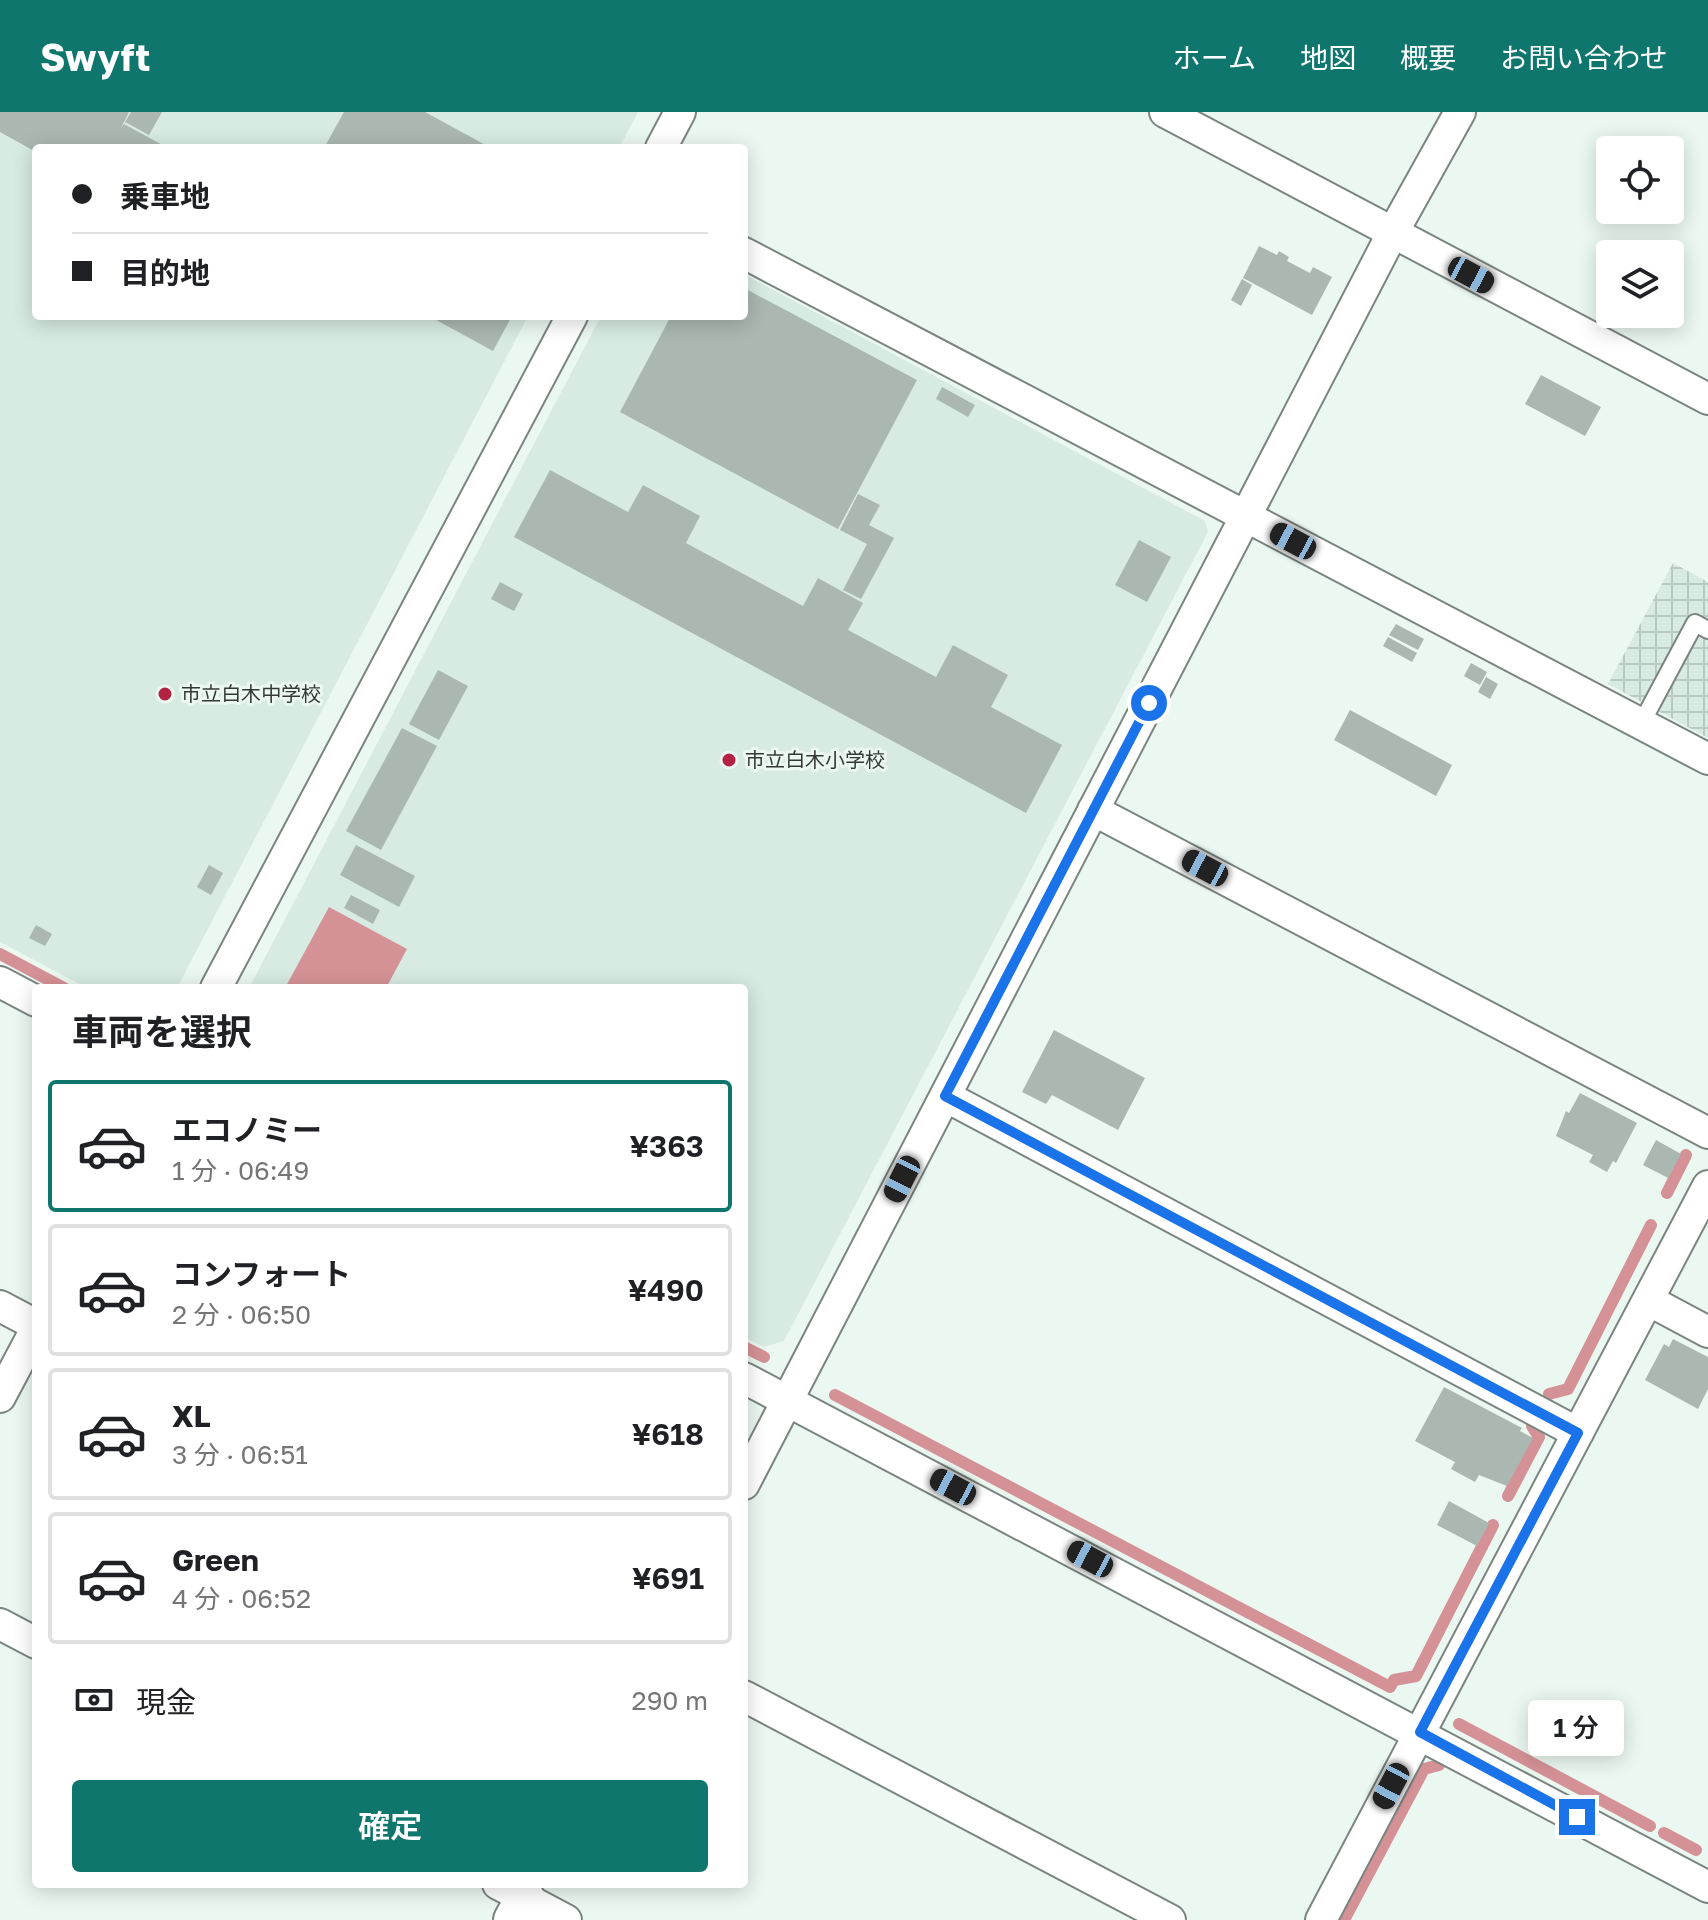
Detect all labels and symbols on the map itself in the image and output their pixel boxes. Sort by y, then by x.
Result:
car [1444,253,1498,297]
car [1266,519,1320,563]
place label: 市立白木中学校 [181,681,321,705]
marker: 市立白木中学校 [156,685,174,703]
route start [1131,685,1167,721]
place label: 市立白木小学校 [745,747,885,771]
marker: 市立白木小学校 [720,751,738,769]
car [1178,846,1232,890]
car [880,1152,924,1206]
car [926,1465,980,1509]
car [1063,1537,1117,1581]
callout: 1 分 [1529,1701,1625,1757]
car [1369,1759,1413,1813]
route end [1559,1799,1595,1835]

